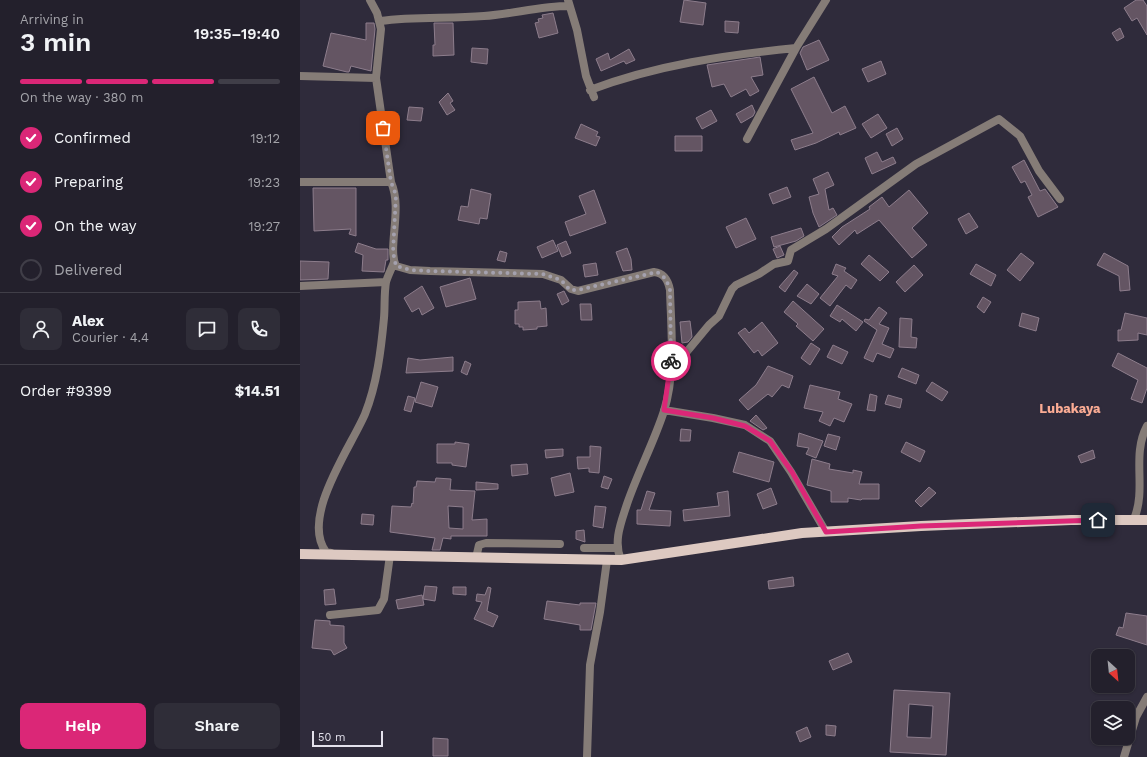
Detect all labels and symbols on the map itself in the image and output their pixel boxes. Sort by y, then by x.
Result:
pin [366,111,400,145]
courier [651,341,691,381]
district label: Lubakaya [1039,401,1101,416]
pin [1081,503,1115,537]
north arrow [1091,649,1135,693]
scale bar [312,729,383,748]

